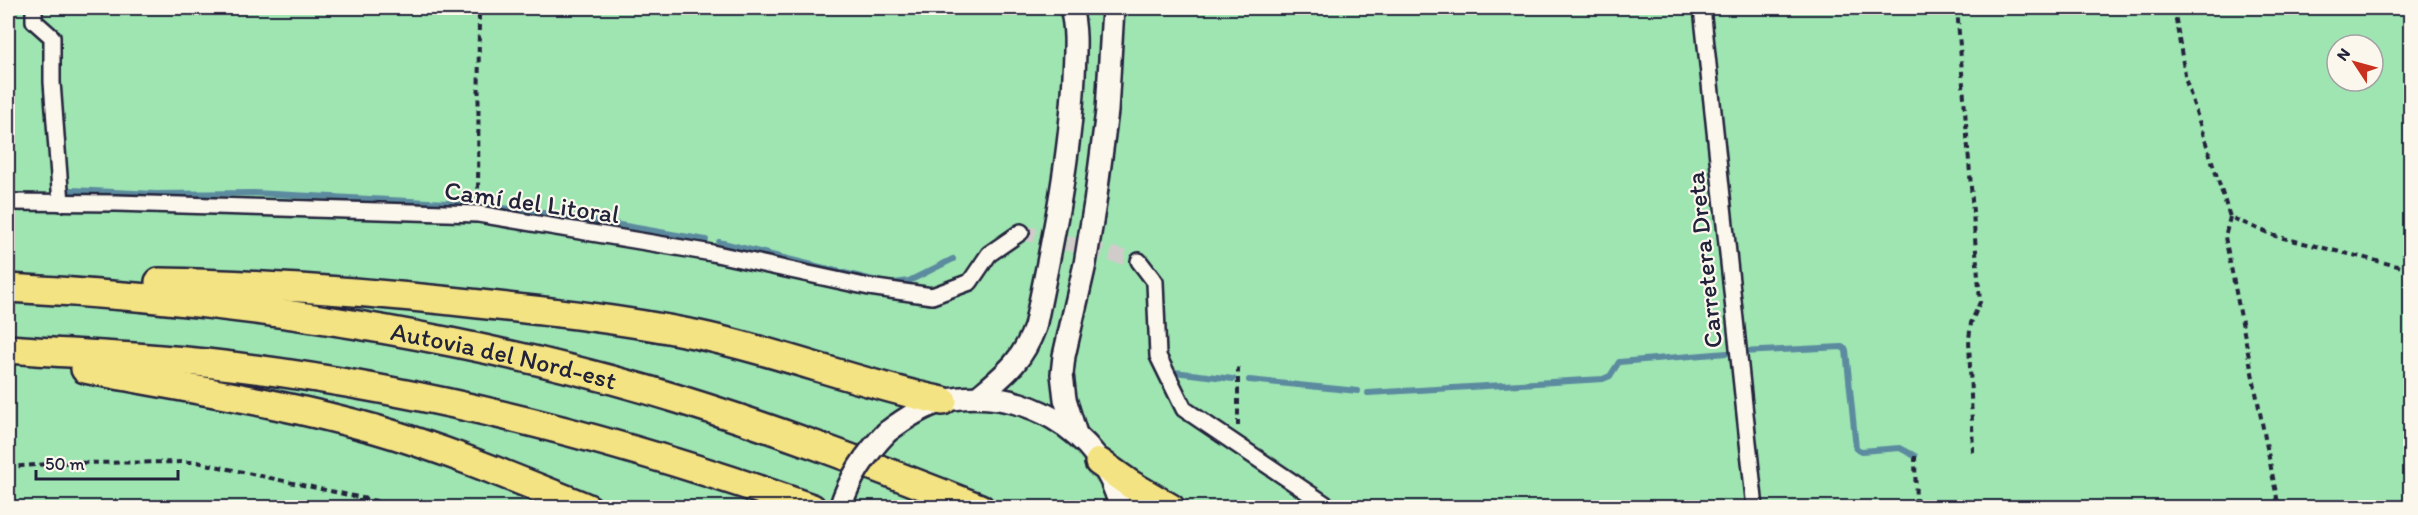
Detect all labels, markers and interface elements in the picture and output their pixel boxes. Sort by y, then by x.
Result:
north arrow [2325,33,2385,93]
text: N [2332,45,2354,64]
street label: Carretera Dreta [1679,170,1729,350]
street label: Camí del Litoral [442,174,622,230]
street label: Autovia del Nord-est [388,315,620,397]
scale bar [36,443,178,481]
text: 50 m [45,453,85,475]

